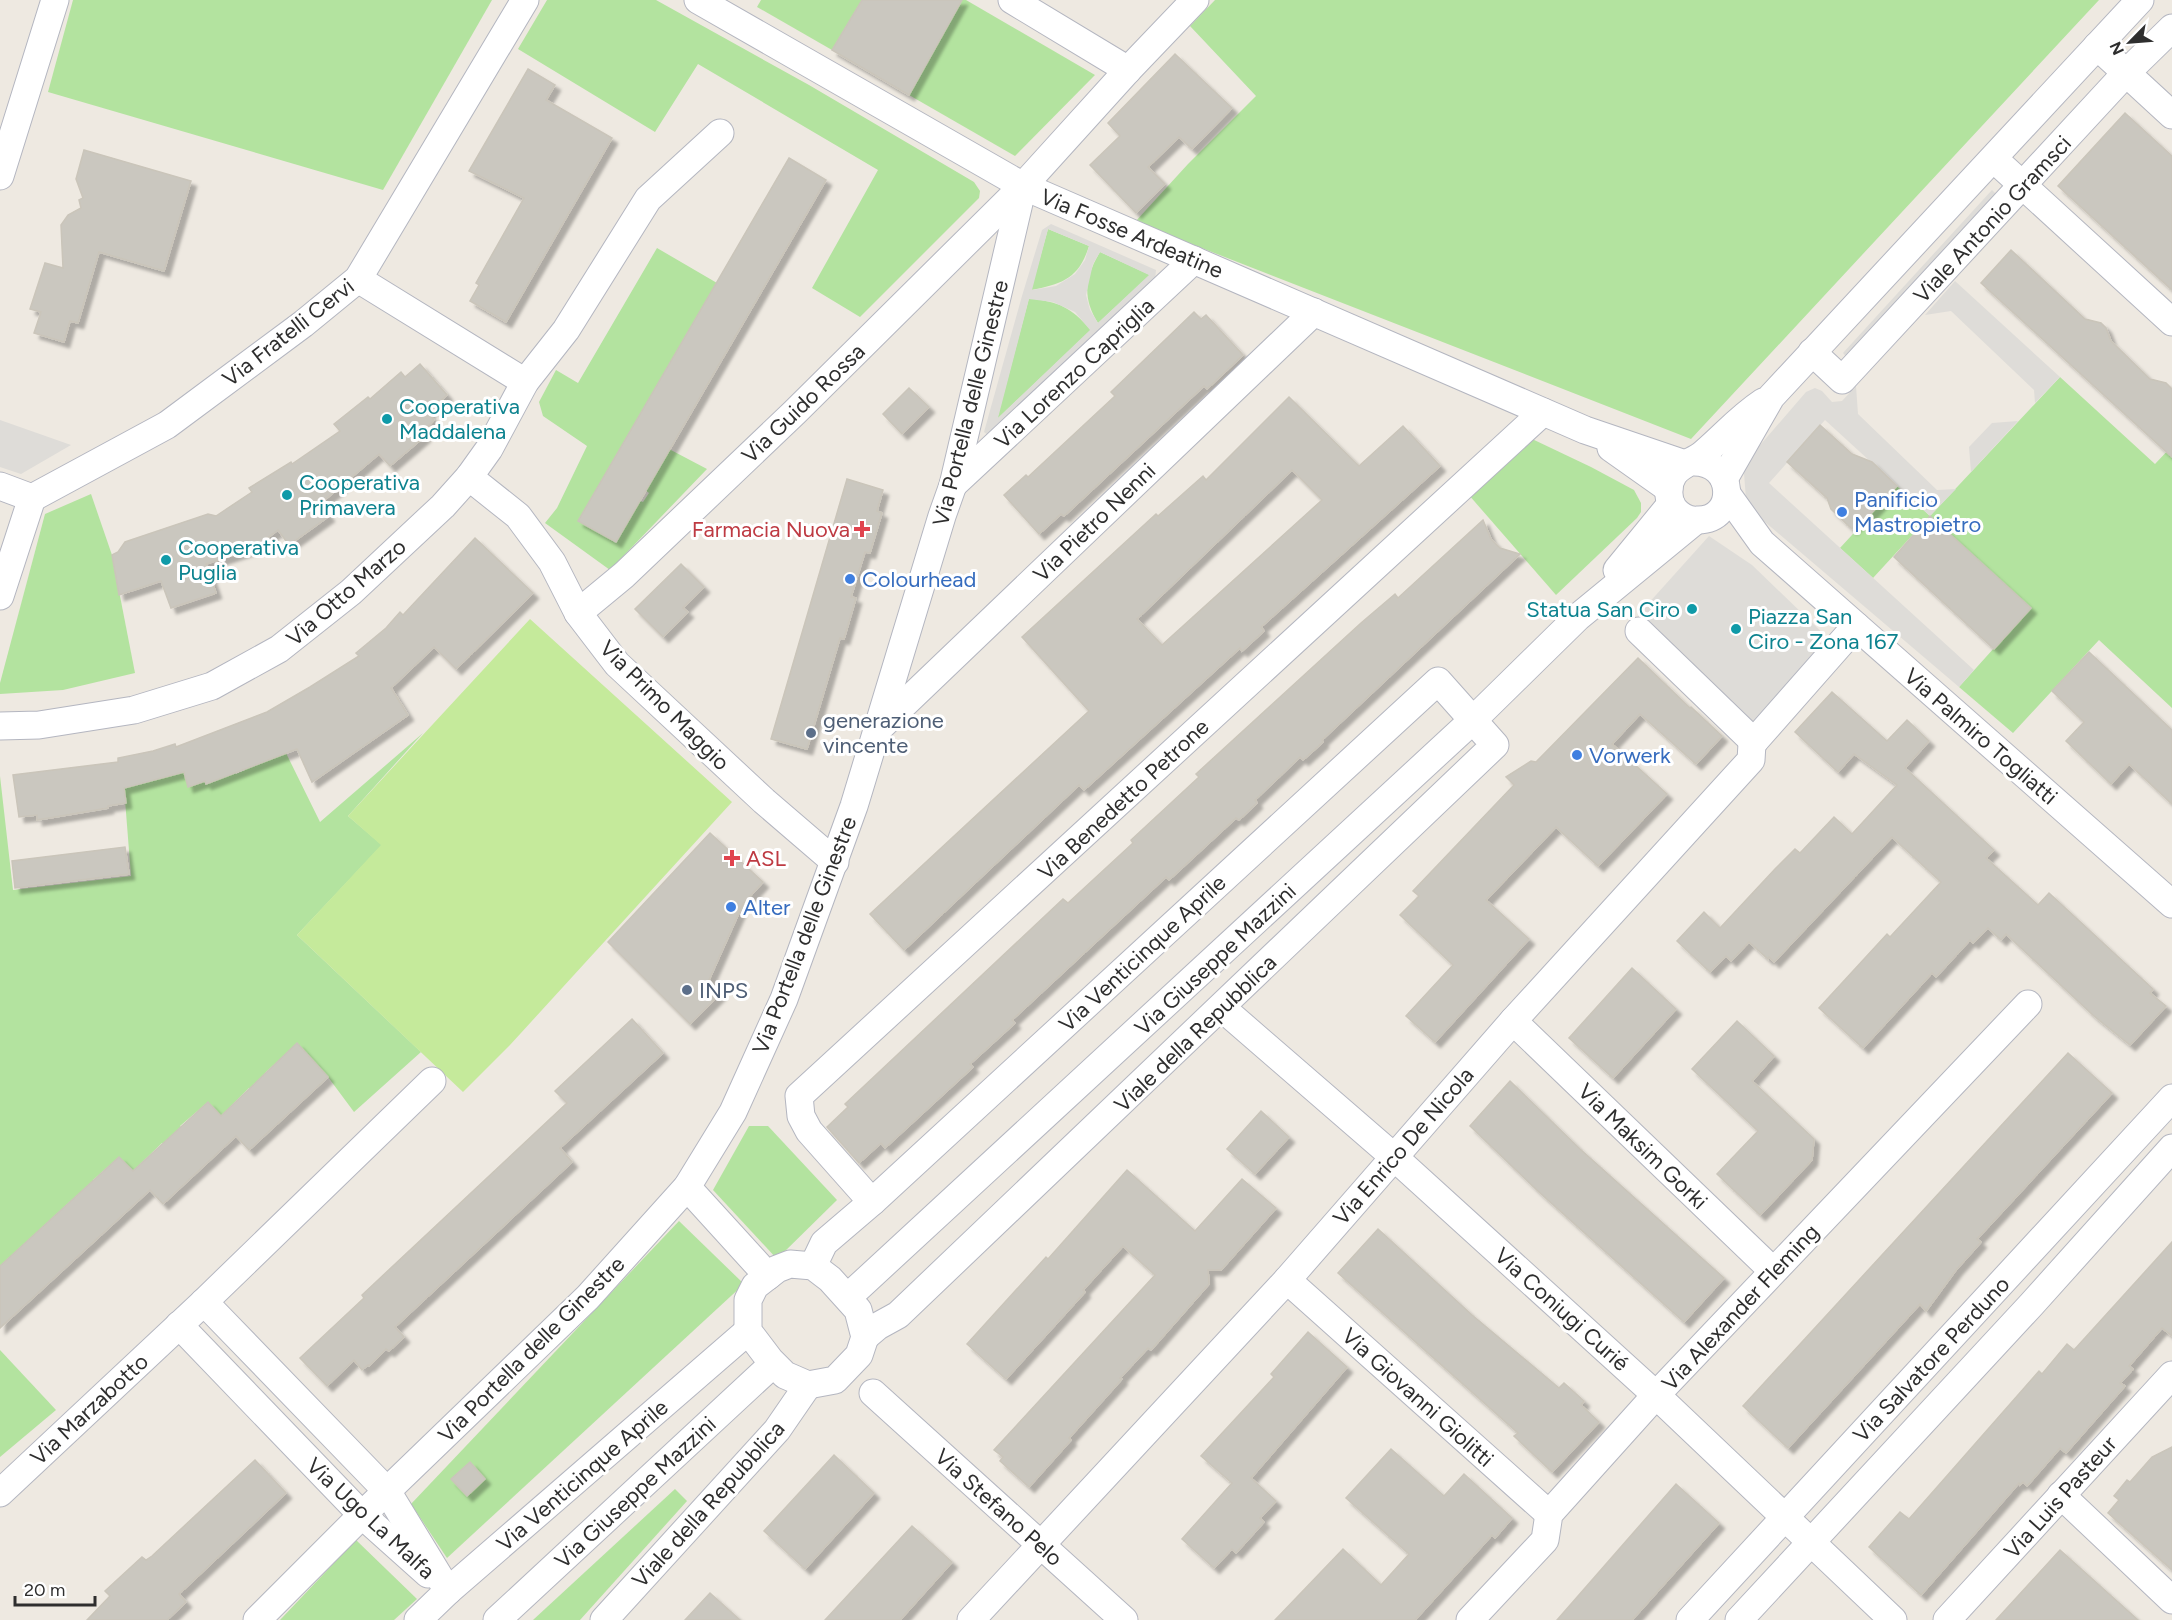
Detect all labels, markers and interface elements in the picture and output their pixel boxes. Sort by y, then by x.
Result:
north arrow [2100,12,2160,72]
text: N [2106,39,2128,58]
street label: Viale Antonio Gramsci [1908,130,2077,309]
street label: Via Fosse Ardeatine [1036,183,1227,284]
street label: Via Fratelli Cervi [217,273,360,392]
street label: Via Portella delle Ginestre [927,277,1014,529]
street label: Via Lorenzo Capriglia [989,292,1160,454]
street label: Via Guido Rossa [736,338,870,469]
place label: Cooperativa Maddalena [399,393,520,445]
marker: Cooperativa Maddalena [380,412,394,426]
street label: Via Pietro Nenni [1028,457,1161,587]
place label: Cooperativa Primavera [299,469,420,521]
place label: Panificio Mastropietro [1854,486,1981,538]
marker: Cooperativa Primavera [280,488,294,502]
marker: Panificio Mastropietro [1835,505,1849,519]
place label: Farmacia Nuova [692,516,850,543]
marker: Farmacia Nuova [855,522,869,536]
street label: Via Otto Marzo [281,533,412,652]
place label: Cooperativa Puglia [178,534,299,586]
marker: Cooperativa Puglia [159,553,173,567]
place label: Colourhead [862,566,976,593]
marker: Colourhead [843,572,857,586]
place label: Statua San Ciro [1526,596,1680,623]
marker: Statua San Ciro [1685,602,1699,616]
place label: Piazza San Ciro - Zona 167 [1748,603,1899,655]
marker: Piazza San Ciro - Zona 167 [1729,622,1743,636]
street label: Via Primo Maggio [594,635,735,776]
street label: Via Palmiro Togliatti [1898,662,2063,810]
place label: generazione vincente [823,707,944,759]
street label: Via Benedetto Petrone [1032,713,1214,886]
marker: generazione vincente [804,726,818,740]
place label: Vorwerk [1589,742,1671,769]
marker: Vorwerk [1570,748,1584,762]
street label: Via Portella delle Ginestre [747,812,862,1058]
place label: ASL [746,845,786,872]
marker: ASL [723,849,741,867]
street label: Via Venticinque Aprile [1053,869,1231,1038]
street label: Via Giuseppe Mazzini [1129,878,1302,1041]
place label: Alter [743,894,791,921]
marker: Alter [724,900,738,914]
street label: Viale della Repubblica [1109,949,1282,1118]
place label: INPS [699,977,748,1004]
marker: INPS [680,983,694,997]
street label: Via Enrico De Nicola [1327,1062,1479,1231]
street label: Via Maksim Gorki [1572,1078,1713,1215]
street label: Via Alexander Fleming [1656,1218,1825,1396]
street label: Via Coniugi Curié [1489,1242,1634,1377]
street label: Via Portella delle Ginestre [433,1251,630,1448]
street label: Via Salvatore Perduno [1847,1271,2015,1448]
street label: Via Giovanni Giolitti [1336,1322,1499,1473]
street label: Via Marzabotto [25,1348,154,1471]
street label: Via Venticinque Aprile [491,1394,673,1557]
street label: Via Giuseppe Mazzini [549,1411,722,1574]
street label: Viale della Repubblica [626,1415,790,1593]
street label: Via Luis Pasteur [1998,1430,2123,1564]
street label: Via Stefano Pelo [929,1443,1068,1572]
street label: Via Ugo La Malfa [301,1452,440,1585]
scale bar [15,1569,94,1607]
text: 20 m [24,1579,65,1601]

